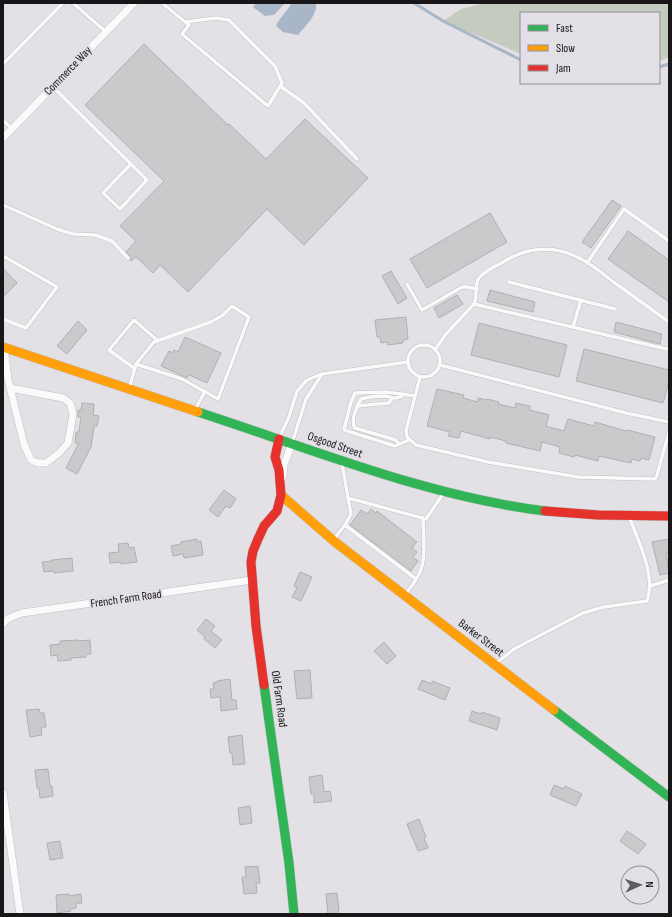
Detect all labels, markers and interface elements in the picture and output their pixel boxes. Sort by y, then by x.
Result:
legend [520,12,660,84]
text: Fast [556,21,573,36]
text: Slow [556,41,575,56]
street label: Commerce Way [41,43,95,99]
text: Jam [555,61,571,76]
street label: Osgood Street [306,429,365,461]
street label: French Farm Road [90,587,162,611]
street label: Barker Street [455,616,507,660]
street label: Old Farm Road [268,670,290,728]
north arrow [620,865,660,905]
text: N [643,881,656,888]

